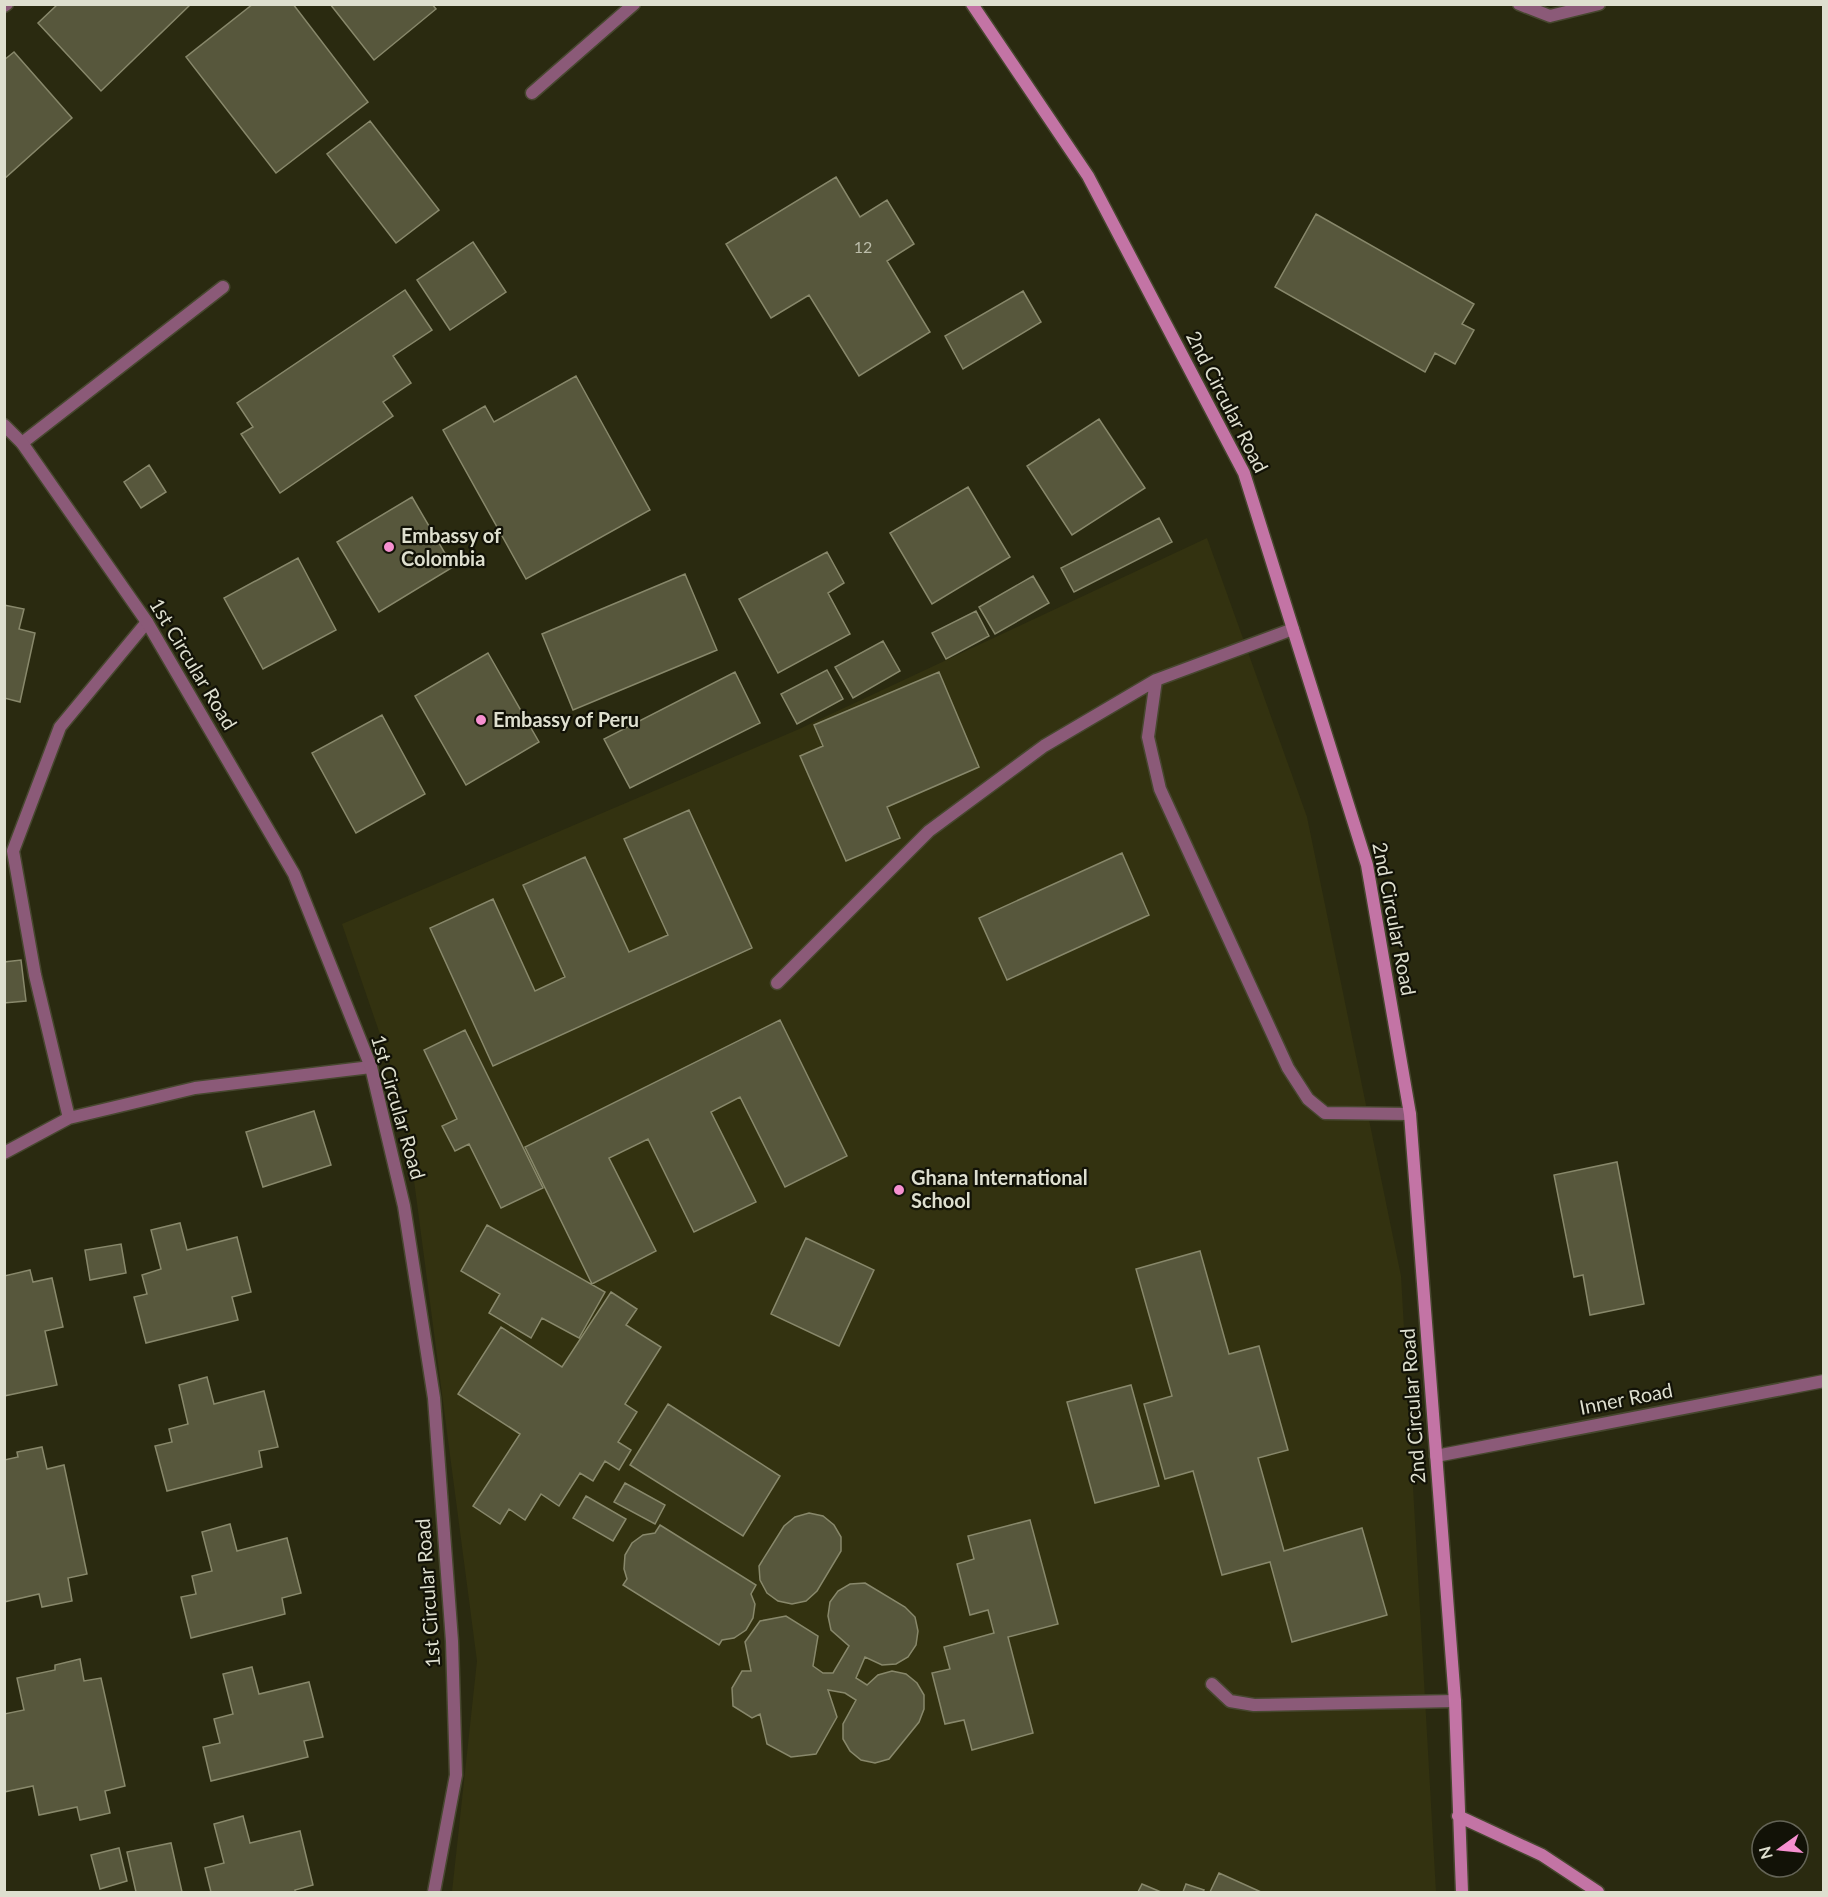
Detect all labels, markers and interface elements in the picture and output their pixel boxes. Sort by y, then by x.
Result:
house number: 12 [854,237,872,256]
street label: 2nd Circular Road [1182,327,1274,476]
place label: Embassy of Colombia [401,523,502,570]
marker: Embassy of Colombia [382,540,396,554]
street label: 1st Circular Road [145,593,243,734]
place label: Embassy of Peru [493,707,639,731]
marker: Embassy of Peru [474,713,488,727]
street label: 2nd Circular Road [1368,840,1422,998]
street label: 1st Circular Road [367,1032,431,1182]
place label: Ghana International School [911,1165,1088,1212]
marker: Ghana International School [892,1183,906,1197]
street label: 2nd Circular Road [1395,1328,1429,1485]
street label: Inner Road [1577,1377,1675,1419]
street label: 1st Circular Road [410,1518,444,1668]
north arrow [1750,1819,1810,1879]
text: N [1754,1845,1776,1861]

